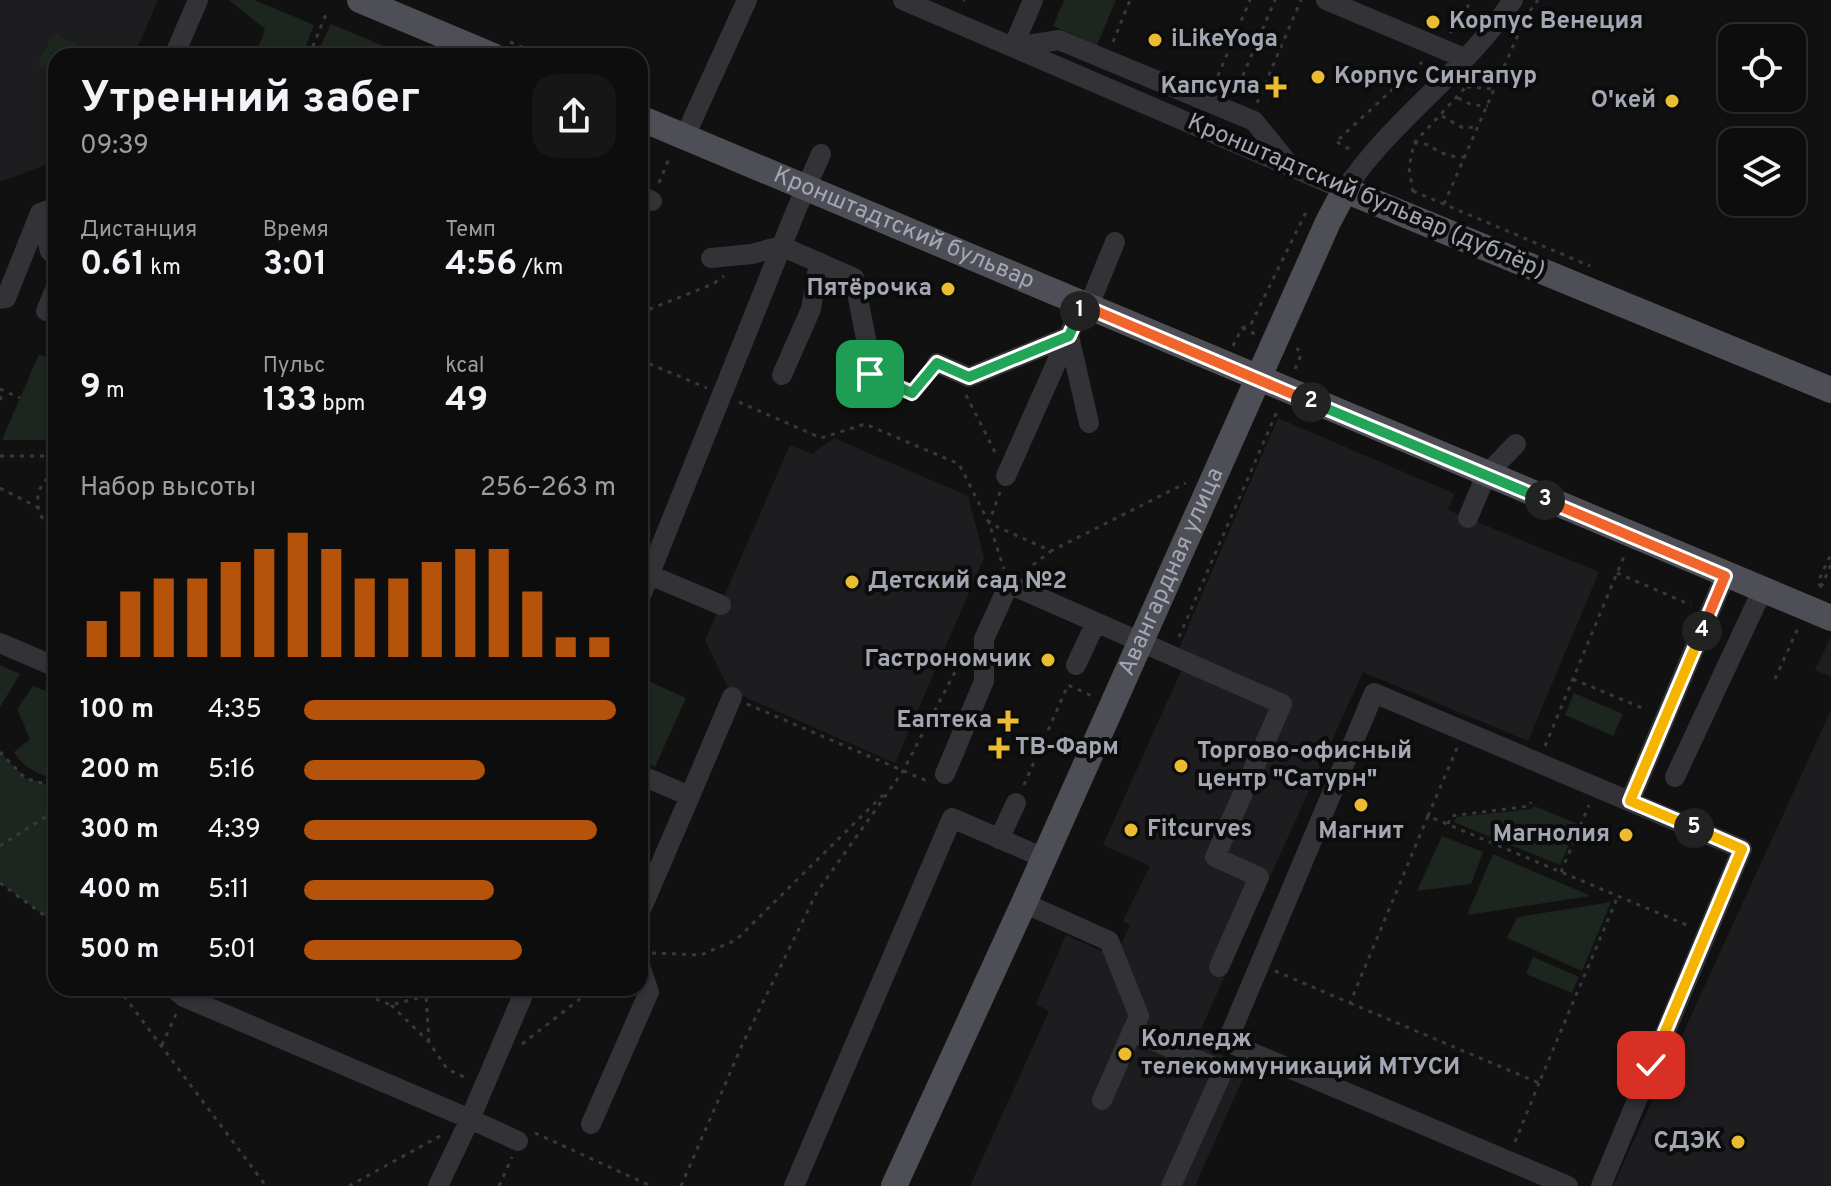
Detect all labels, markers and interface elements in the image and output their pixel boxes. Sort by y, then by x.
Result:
place label: Корпус Венеция [1449,7,1643,37]
marker: Корпус Венеция [1424,13,1442,31]
map controls [1718,24,1806,216]
button: locate [1718,24,1806,112]
place label: iLikeYoga [1171,25,1278,55]
marker: iLikeYoga [1146,31,1164,49]
place label: Корпус Сингапур [1334,62,1537,92]
marker: Корпус Сингапур [1309,68,1327,86]
text: Утренний забег [80,72,420,128]
place label: Капсула [1160,72,1260,102]
button: share [532,74,616,158]
marker: Капсула [1267,78,1285,96]
place label: О'кей [1591,86,1656,116]
marker: О'кей [1663,92,1681,110]
street label: Кронштадтский бульвар (дублёр) [1182,108,1550,286]
button: layers [1718,128,1806,216]
text: 09:39 [80,130,149,163]
street label: Кронштадтский бульвар [769,161,1039,297]
text: Дистанция [80,217,197,244]
text: Время [263,217,329,244]
text: Темп [445,217,496,244]
text: 0.61 [80,244,145,287]
text: 3:01 [263,244,327,287]
text: 4:56 [445,244,517,287]
text: km [145,255,181,282]
text: /km [517,255,563,282]
place label: Пятёрочка [807,274,932,304]
marker: Пятёрочка [939,280,957,298]
pin: 1 [1060,291,1100,331]
text: 1 [1076,297,1084,324]
pin [836,340,904,408]
icon: arrive [848,352,892,396]
text: Пульс [263,353,325,380]
text: kcal [445,353,484,380]
text: 9 [80,367,101,410]
text: m [101,378,125,405]
text: 133 [263,380,317,423]
text: 49 [445,380,488,423]
pin: 2 [1291,382,1331,422]
text: 2 [1304,388,1318,415]
text: bpm [317,391,365,418]
street label: Авангардная улица [1112,463,1231,681]
text: Набор высоты [80,472,256,505]
text: 256–263 m [480,472,616,505]
pin: 3 [1525,480,1565,520]
text: 3 [1538,486,1552,513]
place label: Детский сад №2 [868,567,1067,597]
marker: Детский сад №2 [843,573,861,591]
pin: 4 [1682,611,1722,651]
text: 4 [1695,617,1709,644]
place label: Гастрономчик [864,645,1032,675]
marker: Гастрономчик [1039,651,1057,669]
text: 100 m [80,694,154,727]
text: 4:35 [208,694,262,727]
place label: Еаптека [897,706,992,736]
marker: Еаптека [999,712,1017,730]
place label: ТВ-Фарм [1015,733,1119,763]
place label: Торгово-офисный центр "Сатурн" [1197,737,1412,795]
marker: ТВ-Фарм [990,739,1008,757]
text: 200 m [80,754,159,787]
text: 5:16 [208,754,255,787]
marker: Торгово-офисный центр "Сатурн" [1172,757,1190,775]
marker: Магнит [1352,796,1370,814]
pin: 5 [1674,808,1714,848]
text: 300 m [80,814,159,847]
text: 4:39 [208,814,261,847]
text: 5 [1687,814,1701,841]
place label: Fitcurves [1147,815,1252,845]
place label: Магнит [1318,817,1404,847]
place label: Магнолия [1493,820,1610,850]
marker: Fitcurves [1122,821,1140,839]
marker: Магнолия [1617,826,1635,844]
text: 400 m [80,874,160,907]
text: 5:11 [208,874,249,907]
text: 500 m [80,934,159,967]
text: 5:01 [208,934,256,967]
place label: Колледж телекоммуникаций МТУСИ [1141,1025,1460,1083]
pin [1617,1031,1685,1099]
icon: check [1629,1043,1673,1087]
marker: Колледж телекоммуникаций МТУСИ [1116,1045,1134,1063]
place label: СДЭК [1654,1127,1722,1157]
marker: СДЭК [1729,1133,1747,1151]

